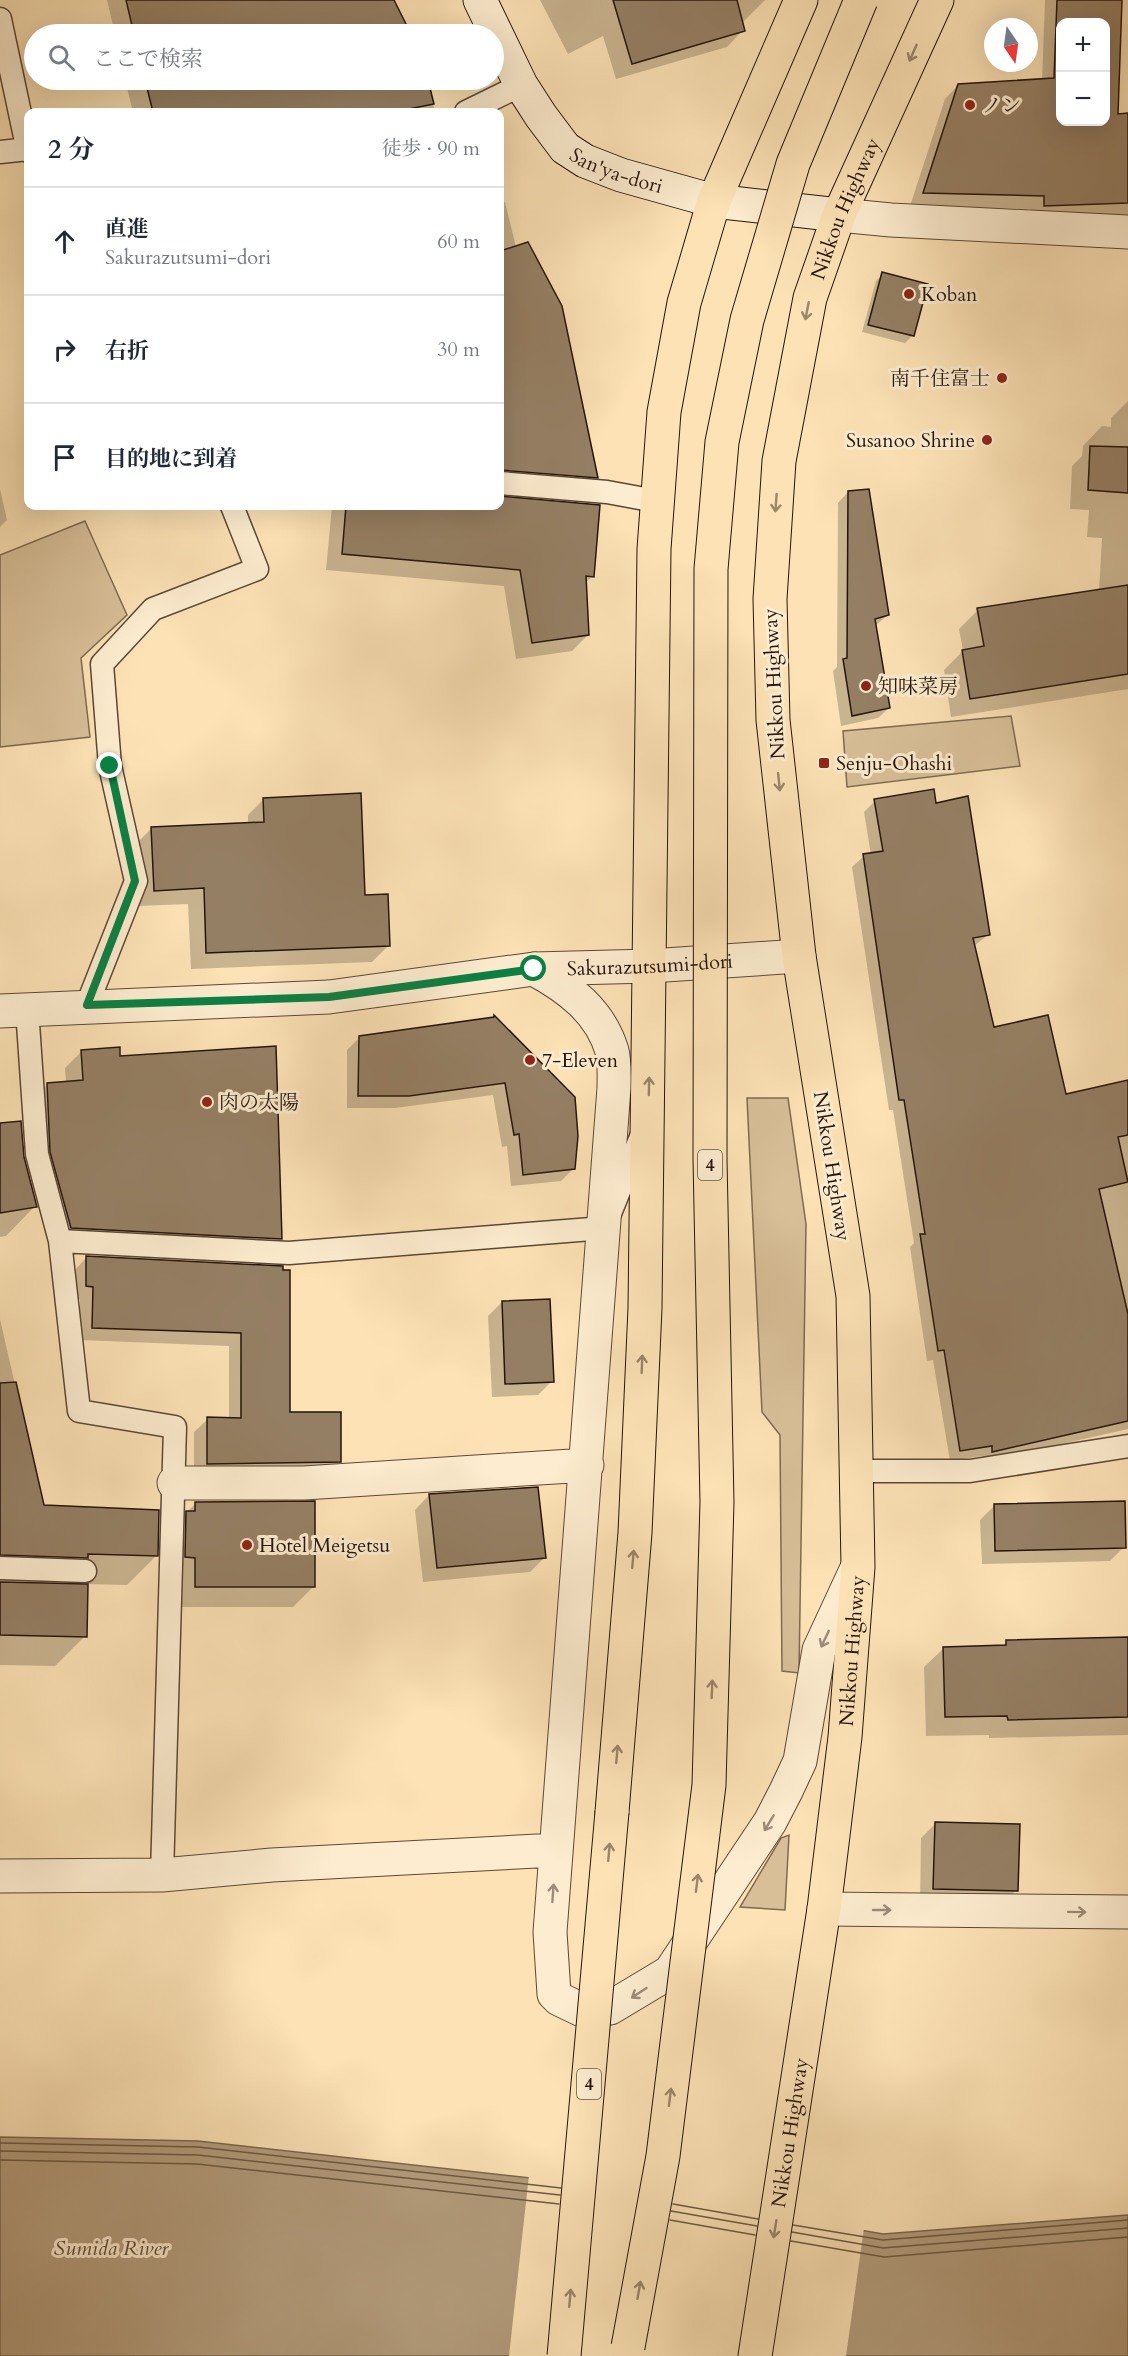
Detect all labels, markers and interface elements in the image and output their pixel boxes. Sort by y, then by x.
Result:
north arrow [984,18,1038,72]
map controls [1056,18,1110,126]
button: + [1056,18,1110,72]
search box [24,24,504,90]
icon: search [45,41,78,74]
text: ここで検索 [93,44,203,74]
one-way arrow [907,44,918,62]
button: − [1056,72,1110,126]
place label: ノン [982,92,1021,119]
marker: ノン [963,98,977,112]
text: 2 分 [48,132,94,167]
street label: Nikkou Highway [804,133,886,283]
text: 徒歩 · 90 m [381,135,480,162]
street label: San'ya-dori [564,141,666,200]
text: 直進 [105,214,149,244]
icon: ahead [48,225,81,258]
text: 60 m [437,228,480,255]
text: Sakurazutsumi-dori [105,244,271,271]
place label: Koban [921,281,978,308]
marker: Koban [902,287,916,301]
one-way arrow [801,301,812,320]
icon: right [48,333,81,366]
text: 右折 [105,336,149,366]
text: 30 m [437,336,480,363]
place label: 南千住富士 [890,365,990,392]
marker: 南千住富士 [995,371,1009,385]
place label: Susanoo Shrine [846,427,975,454]
marker: Susanoo Shrine [980,433,994,447]
icon: arrive [48,441,81,474]
text: 目的地に到着 [105,444,237,474]
one-way arrow [770,493,781,513]
street label: Nikkou Highway [757,607,791,760]
place label: 知味菜房 [878,673,958,700]
marker: 知味菜房 [859,679,873,693]
place label: Senju-Ohashi [836,750,953,777]
route end [96,752,122,778]
marker: Senju-Ohashi [817,756,831,770]
one-way arrow [774,771,785,791]
street label: Sakurazutsumi-dori [566,947,734,982]
route start [520,955,546,981]
place label: 7-Eleven [542,1047,619,1074]
marker: 7-Eleven [523,1053,537,1067]
one-way arrow [643,1076,655,1096]
place label: 肉の太陽 [219,1089,299,1116]
street label: Nikkou Highway [807,1089,857,1243]
marker: 肉の太陽 [200,1095,214,1109]
road number: 4 [698,1150,722,1180]
one-way arrow [637,1355,648,1375]
place label: Hotel Meigetsu [259,1532,390,1559]
marker: Hotel Meigetsu [240,1538,254,1552]
one-way arrow [628,1550,639,1570]
street label: Nikkou Highway [832,1574,871,1727]
one-way arrow [818,1629,830,1647]
one-way arrow [706,1679,717,1699]
one-way arrow [612,1744,623,1764]
one-way arrow [763,1814,775,1831]
one-way arrow [604,1843,615,1863]
one-way arrow [691,1873,702,1893]
one-way arrow [547,1884,558,1904]
one-way arrow [872,1904,892,1915]
one-way arrow [1067,1906,1087,1918]
one-way arrow [631,1987,648,1999]
street label: Nikkou Highway [765,2056,814,2209]
road number: 4 [577,2069,601,2099]
one-way arrow [665,2088,676,2108]
one-way arrow [769,2219,780,2239]
water label: Sumida River [54,2234,169,2263]
one-way arrow [634,2280,645,2300]
one-way arrow [565,2288,576,2308]

